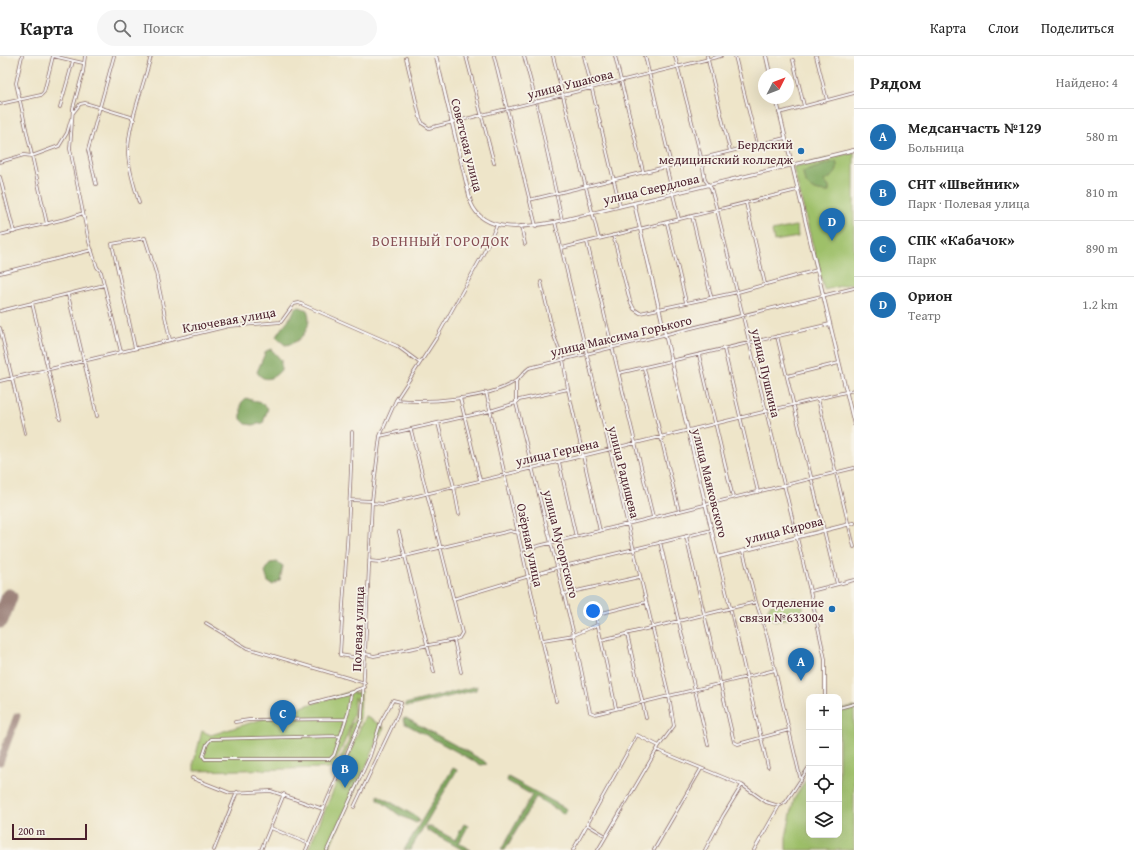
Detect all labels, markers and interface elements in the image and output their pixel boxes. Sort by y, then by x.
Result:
search box [97,10,377,46]
text: Карта [20,14,73,42]
icon: search [111,17,133,39]
text: Поиск [143,17,184,38]
text: Карта [930,18,966,38]
text: Слои [988,18,1019,38]
text: Поделиться [1041,18,1114,38]
street label: улица Ушакова [524,64,616,104]
north arrow [758,68,794,104]
text: Рядом [870,70,921,95]
text: Найдено: 4 [1056,73,1118,92]
street label: Советская улица [446,96,488,195]
text: Медсанчасть №129 [908,117,1041,138]
text: A [879,127,887,146]
text: 580 m [1086,127,1118,146]
place label: Бердский медицинский колледж [659,135,793,169]
text: Больница [908,138,964,157]
marker: Бердский медицинский колледж [796,146,806,156]
street label: улица Свердлова [600,169,702,209]
text: СНТ «Швейник» [908,173,1020,194]
text: B [879,183,887,202]
text: 810 m [1086,183,1118,202]
text: Парк · Полевая улица [908,194,1030,213]
pin: D [819,208,845,241]
text: СПК «Кабачок» [908,229,1015,250]
district label: ВОЕННЫЙ ГОРОДОК [372,231,510,251]
text: C [879,239,887,258]
text: 890 m [1086,239,1118,258]
text: Парк [908,250,936,269]
text: Орион [908,285,953,306]
text: D [879,295,887,314]
text: 1.2 km [1082,295,1118,314]
street label: Ключевая улица [181,302,278,338]
text: Театр [908,306,941,325]
street label: улица Максима Горького [547,310,694,362]
street label: улица Пушкина [746,326,786,420]
street label: улица Радищева [603,423,645,521]
street label: улица Маяковского [687,425,733,540]
street label: улица Герцена [513,433,601,471]
street label: улица Мусоргского [538,487,584,601]
street label: Озёрная улица [512,501,548,589]
street label: улица Кирова [742,511,826,549]
street label: Полевая улица [347,585,369,672]
place label: Отделение связи №633004 [739,593,824,627]
your location [583,601,603,621]
marker: Отделение связи №633004 [827,604,837,614]
pin: A [788,648,814,681]
map controls [806,694,842,838]
button: + [806,694,842,730]
pin: C [270,700,296,733]
button: − [806,730,842,766]
pin: B [332,755,358,788]
button: locate [806,766,842,802]
button: layers [806,802,842,838]
scale bar [12,822,87,841]
text: 200 m [18,823,45,839]

